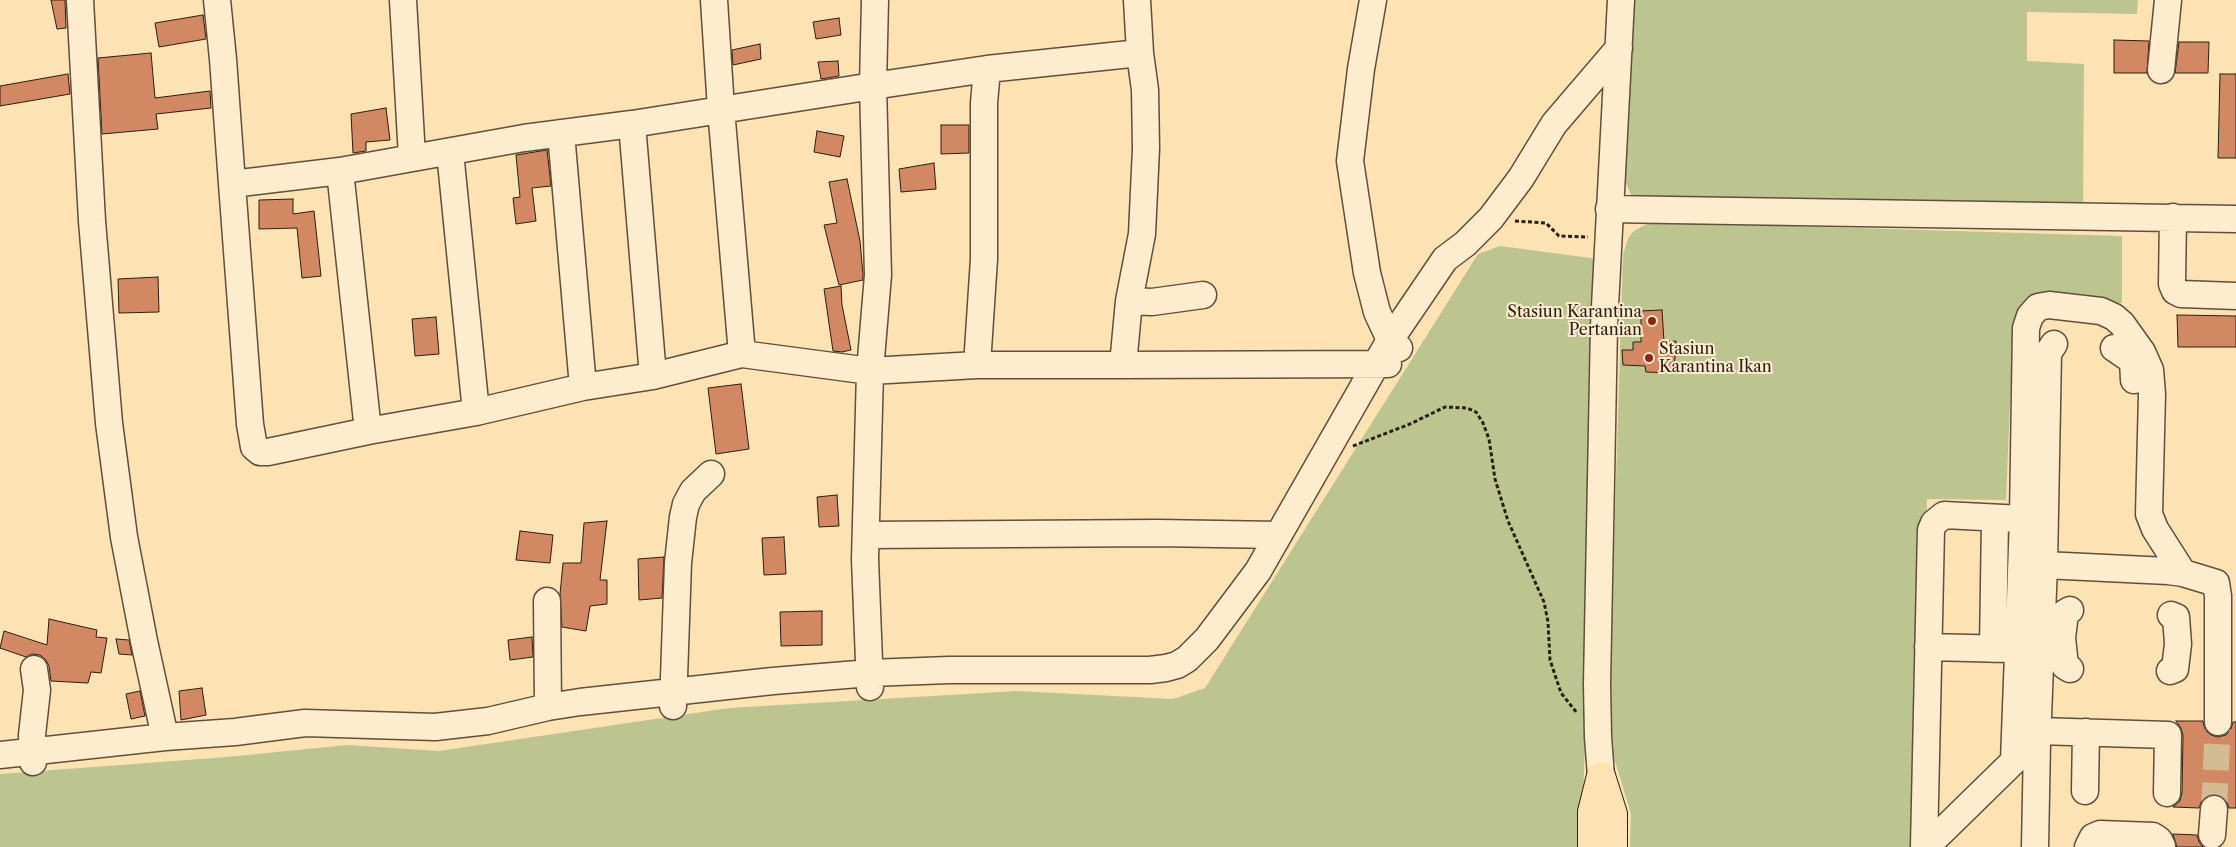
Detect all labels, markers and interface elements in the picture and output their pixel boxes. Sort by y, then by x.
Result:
place label: Stasiun Karantina Pertanian [1507,302,1642,340]
marker: Stasiun Karantina Pertanian [1646,315,1658,327]
place label: Stasiun Karantina Ikan [1659,339,1772,377]
marker: Stasiun Karantina Ikan [1643,352,1655,364]

